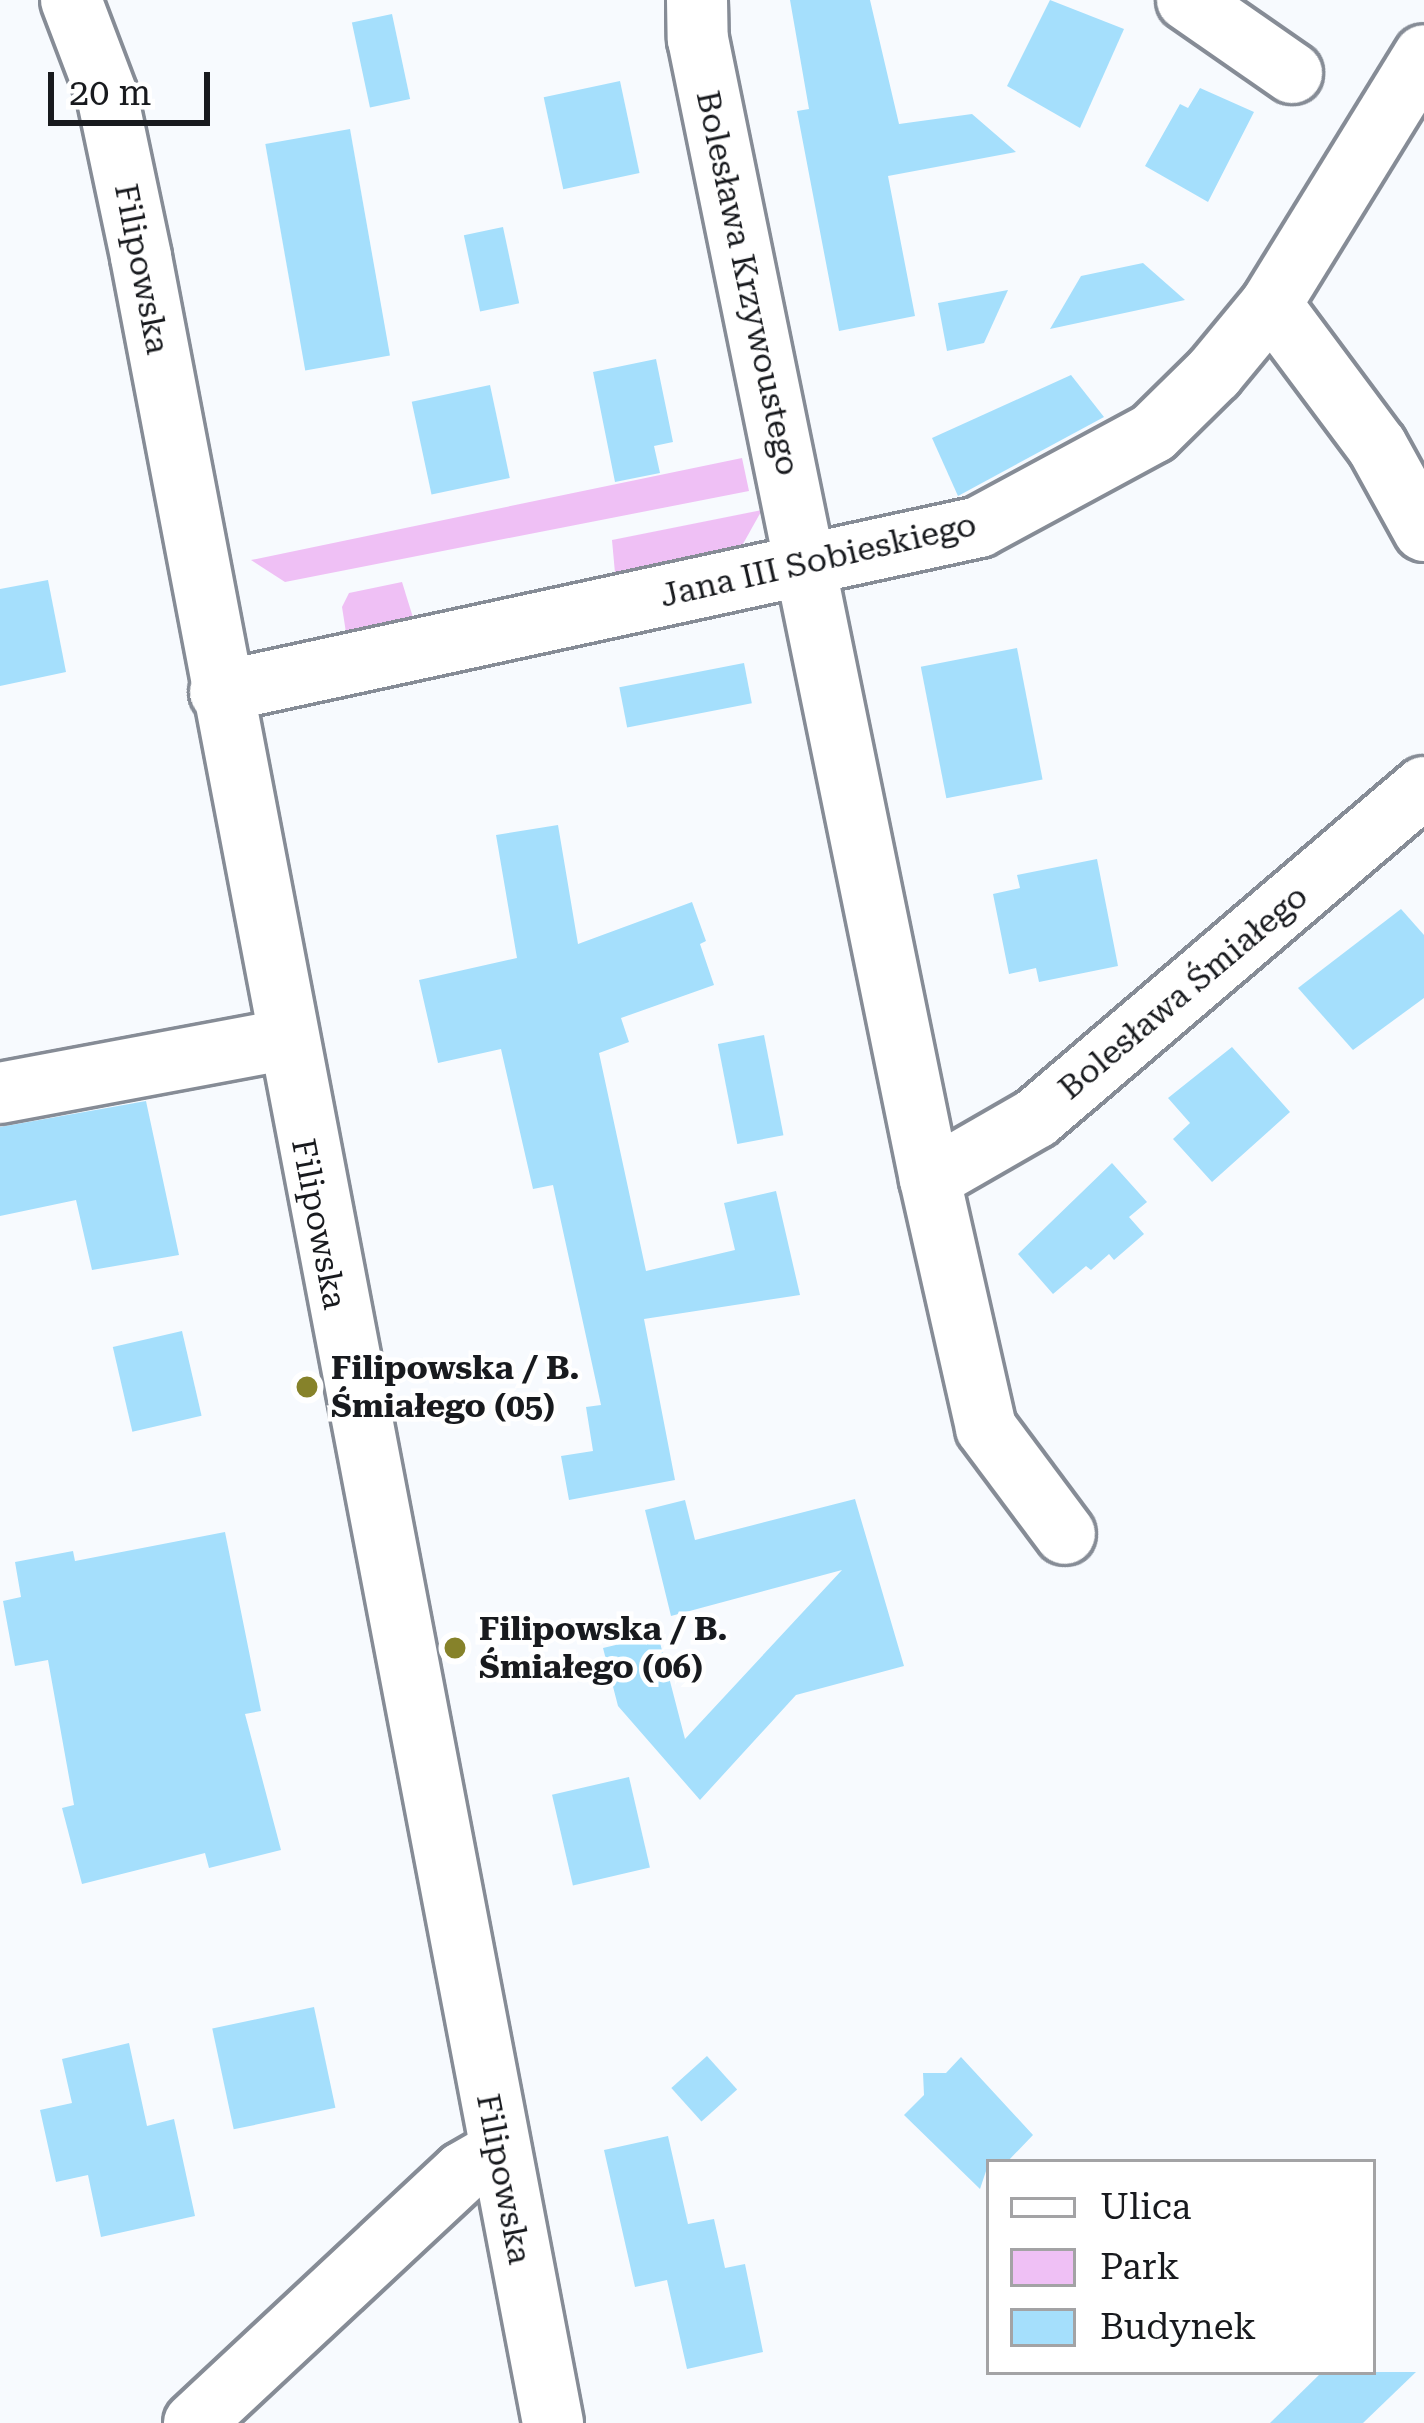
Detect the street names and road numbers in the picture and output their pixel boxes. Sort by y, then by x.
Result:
street label: Bolesława Krzywoustego [688,87,808,479]
street label: Filipowska [106,180,178,358]
street label: Jana III Sobieskiego [656,504,980,616]
street label: Bolesława Śmiałego [1050,876,1316,1108]
street label: Filipowska [283,1135,355,1313]
street label: Filipowska [468,2090,540,2268]

